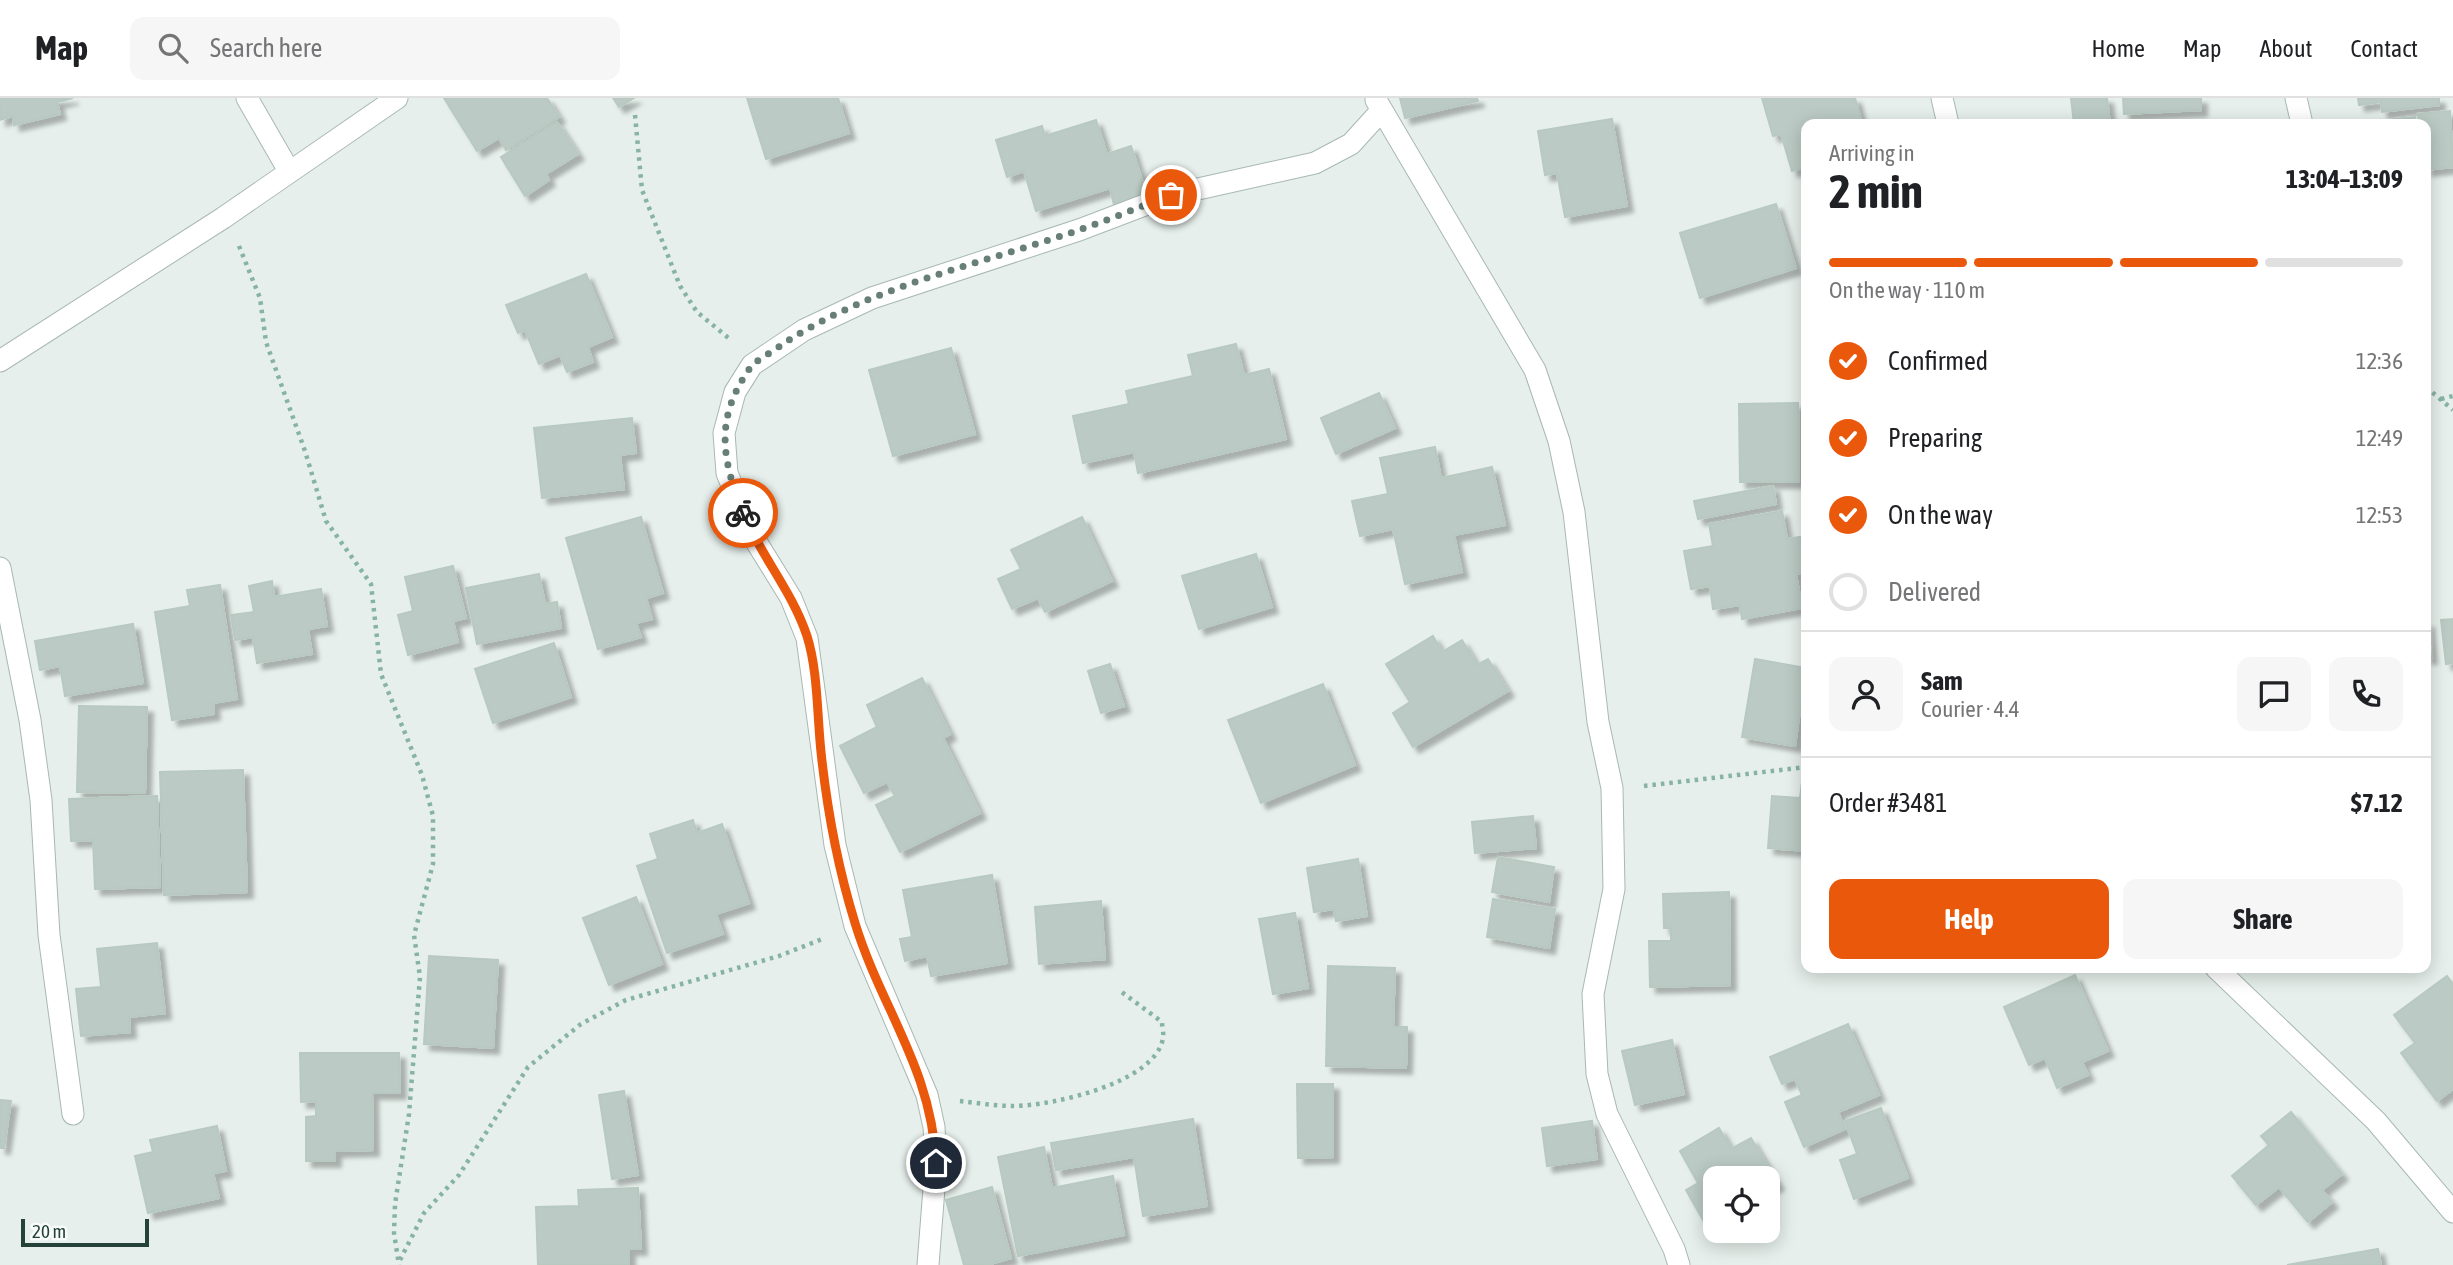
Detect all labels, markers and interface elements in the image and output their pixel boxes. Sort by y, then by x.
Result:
search box [130,17,620,80]
text: Map [35,29,88,67]
icon: search [154,29,192,67]
text: Search here [210,33,322,63]
text: Home [2091,35,2145,62]
text: Map [2183,35,2221,62]
text: About [2259,35,2312,62]
text: Contact [2350,35,2418,62]
text: Arriving in [1829,140,1915,166]
text: 13:04–13:09 [2286,164,2403,194]
pin [1141,165,1201,225]
text: 2 min [1829,165,1923,218]
icon: bag [1152,176,1190,214]
text: On the way · 110 m [1829,277,1985,303]
icon: check [1829,342,1867,380]
text: Confirmed [1888,346,1988,376]
text: 12:36 [2356,348,2403,374]
icon: check [1829,419,1867,457]
text: Preparing [1888,423,1982,453]
text: 12:49 [2356,425,2403,451]
courier [708,478,778,548]
icon: bike [724,494,762,532]
icon: check [1829,496,1867,534]
text: On the way [1888,500,1993,530]
text: 12:53 [2356,502,2403,528]
text: Delivered [1888,577,1981,607]
button: person [1829,657,1903,731]
button: chat [2237,657,2311,731]
button: phone [2329,657,2403,731]
text: Sam [1921,666,1963,696]
text: Courier · 4.4 [1921,696,2020,722]
text: Order #3481 [1829,788,1948,818]
text: $7.12 [2351,788,2403,818]
button: Help [1829,879,2109,959]
button: Share [2123,879,2403,959]
pin [906,1133,966,1193]
icon: home [917,1144,955,1182]
map controls [1703,1166,1780,1243]
button: locate [1703,1166,1780,1243]
scale bar [21,1216,149,1248]
text: 20 m [32,1220,66,1242]

